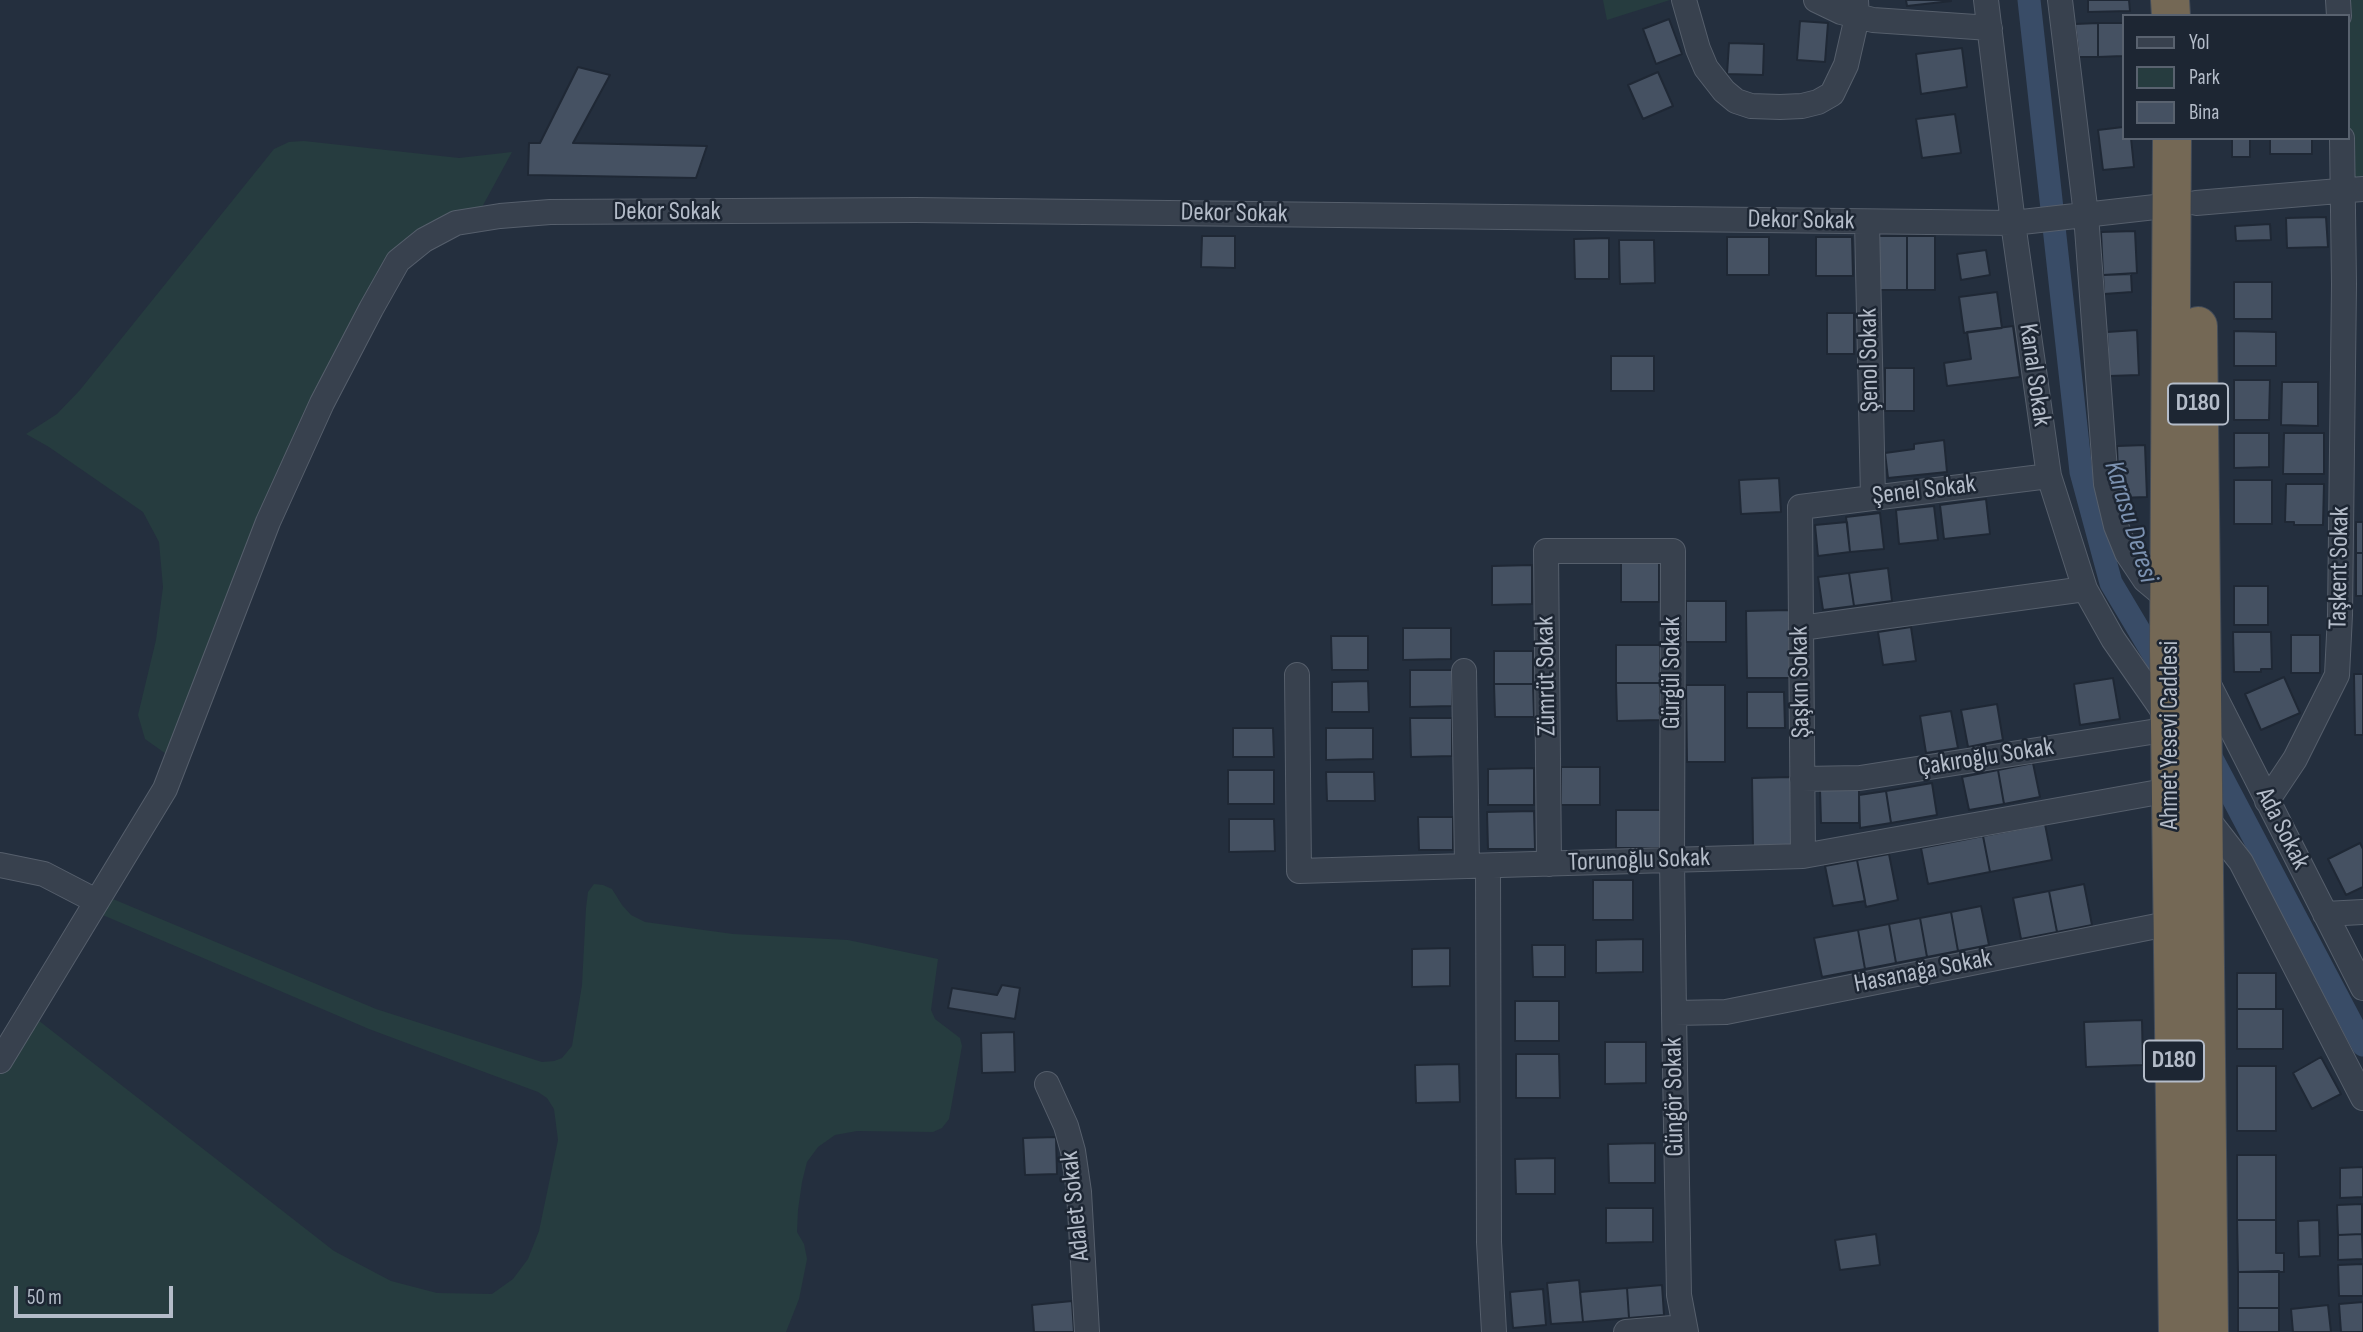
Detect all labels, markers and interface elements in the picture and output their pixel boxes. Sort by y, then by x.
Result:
legend [2122,14,2349,140]
text: Yol [2189,30,2209,55]
text: Park [2189,65,2220,90]
text: Bina [2189,100,2219,125]
street label: Dekor Sokak [614,196,720,228]
street label: Dekor Sokak [1180,197,1288,231]
street label: Dekor Sokak [1747,204,1855,238]
street label: Şenol Sokak [1853,308,1887,412]
street label: Kanal Sokak [2011,322,2057,428]
road number: D180 [2168,384,2228,424]
water label: Karasu Deresi [2096,457,2164,587]
street label: Şenel Sokak [1871,469,1977,513]
street label: Taşkent Sokak [2323,506,2357,630]
street label: Zümrüt Sokak [1530,616,1564,736]
street label: Gürgül Sokak [1656,617,1688,729]
street label: Şaşkın Sokak [1784,626,1818,738]
street label: Ahmet Yesevi Caddesi [2154,641,2186,829]
street label: Çakıroğlu Sokak [1916,732,2056,784]
street label: Ada Sokak [2248,783,2316,875]
street label: Torunoğlu Sokak [1568,843,1710,879]
street label: Hasanağa Sokak [1852,943,1994,1001]
street label: Güngör Sokak [1658,1037,1692,1157]
road number: D180 [2144,1041,2204,1082]
street label: Adalet Sokak [1055,1149,1097,1263]
scale bar [18,1272,177,1316]
text: 50 m [27,1285,62,1310]

